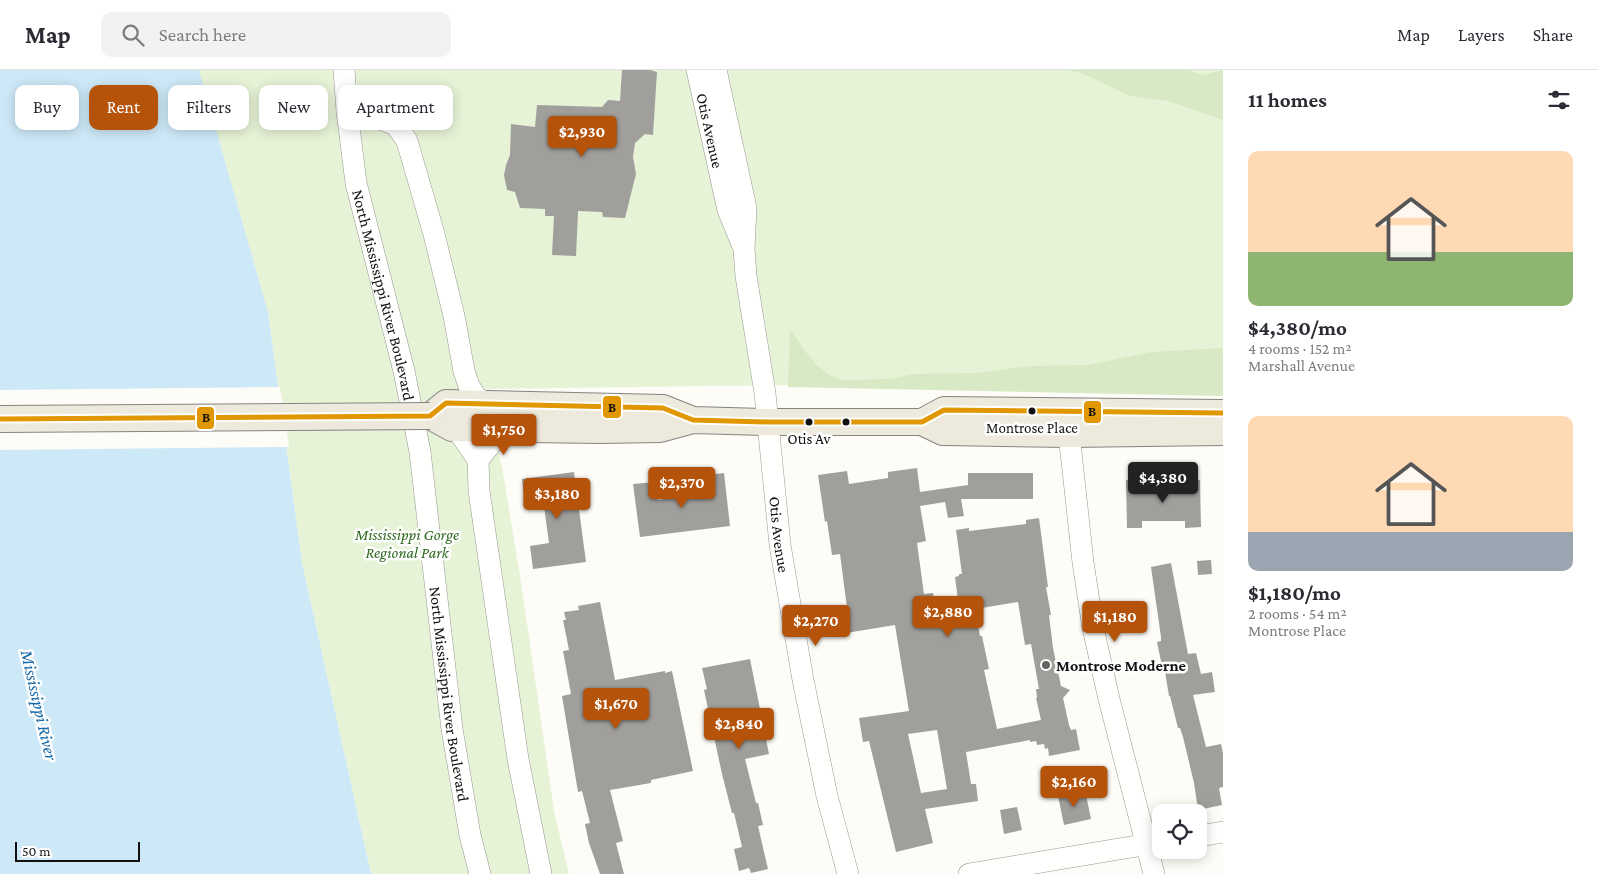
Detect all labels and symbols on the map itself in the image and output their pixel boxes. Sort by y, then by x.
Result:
street label: Otis Avenue [693,91,726,170]
pin: $2,930 [541,116,623,158]
street label: North Mississippi River Boulevard [349,188,418,402]
line badge: B [602,395,622,419]
text: B [608,399,616,415]
line badge: B [1083,400,1102,424]
text: B [1088,403,1096,419]
line badge: B [196,406,215,430]
marker: Montrose Place [1027,406,1037,416]
text: B [202,409,210,425]
pin: $1,750 [463,414,545,456]
marker: Otis Av [804,417,814,427]
unlabelled marker [841,417,851,427]
place label: Montrose Place [986,420,1078,436]
place label: Otis Av [788,431,830,447]
pin: $4,380 [1122,462,1204,504]
pin: $2,370 [641,466,723,509]
pin: $3,180 [516,478,598,520]
street label: Otis Avenue [766,496,793,574]
park label: Mississippi Gorge Regional Park [354,526,459,562]
street label: North Mississippi River Boulevard [427,586,472,803]
pin: $2,880 [907,596,989,638]
pin: $1,180 [1074,600,1156,643]
pin: $2,270 [775,604,857,647]
water label: Mississippi River [16,647,62,763]
place label: Montrose Moderne [1056,657,1187,674]
marker: Montrose Moderne [1040,659,1052,671]
pin: $1,670 [575,688,657,730]
pin: $2,840 [698,708,780,750]
pin: $2,160 [1033,766,1115,808]
scale bar [15,839,140,862]

